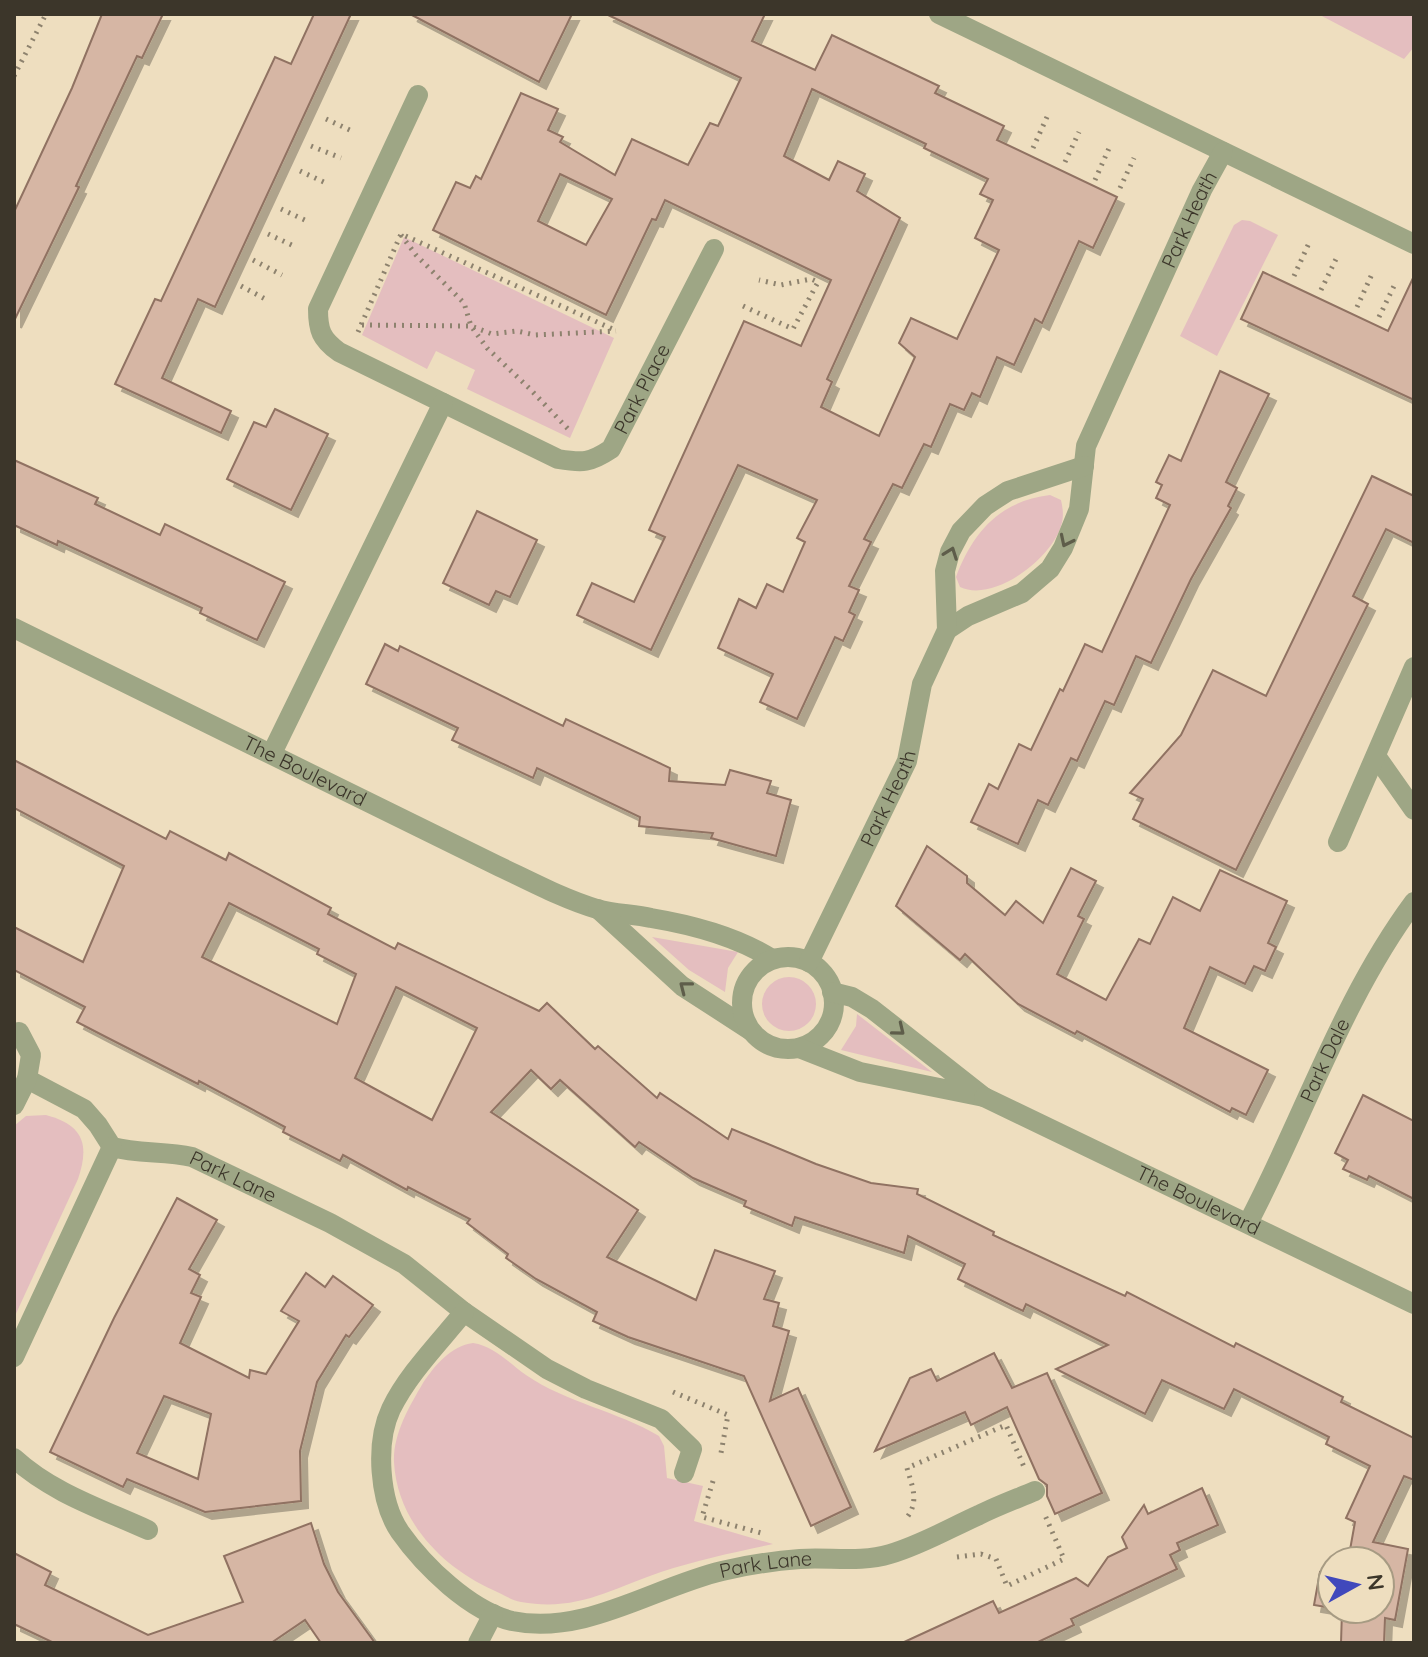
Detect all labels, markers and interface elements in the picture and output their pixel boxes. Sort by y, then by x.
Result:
street label: Park Heath [1155,166,1222,272]
street label: Park Place [608,339,675,438]
one-way arrow [1060,532,1076,547]
one-way arrow [941,547,958,561]
street label: The Boulevard [239,730,371,811]
street label: Park Heath [854,748,921,850]
one-way arrow [679,982,694,996]
street label: Park Dale [1294,1014,1355,1106]
one-way arrow [890,1021,905,1035]
street label: Park Lane [186,1145,281,1208]
street label: The Boulevard [1133,1159,1265,1240]
north arrow [1316,1545,1396,1625]
street label: Park Lane [717,1546,813,1583]
text: N [1361,1572,1391,1592]

